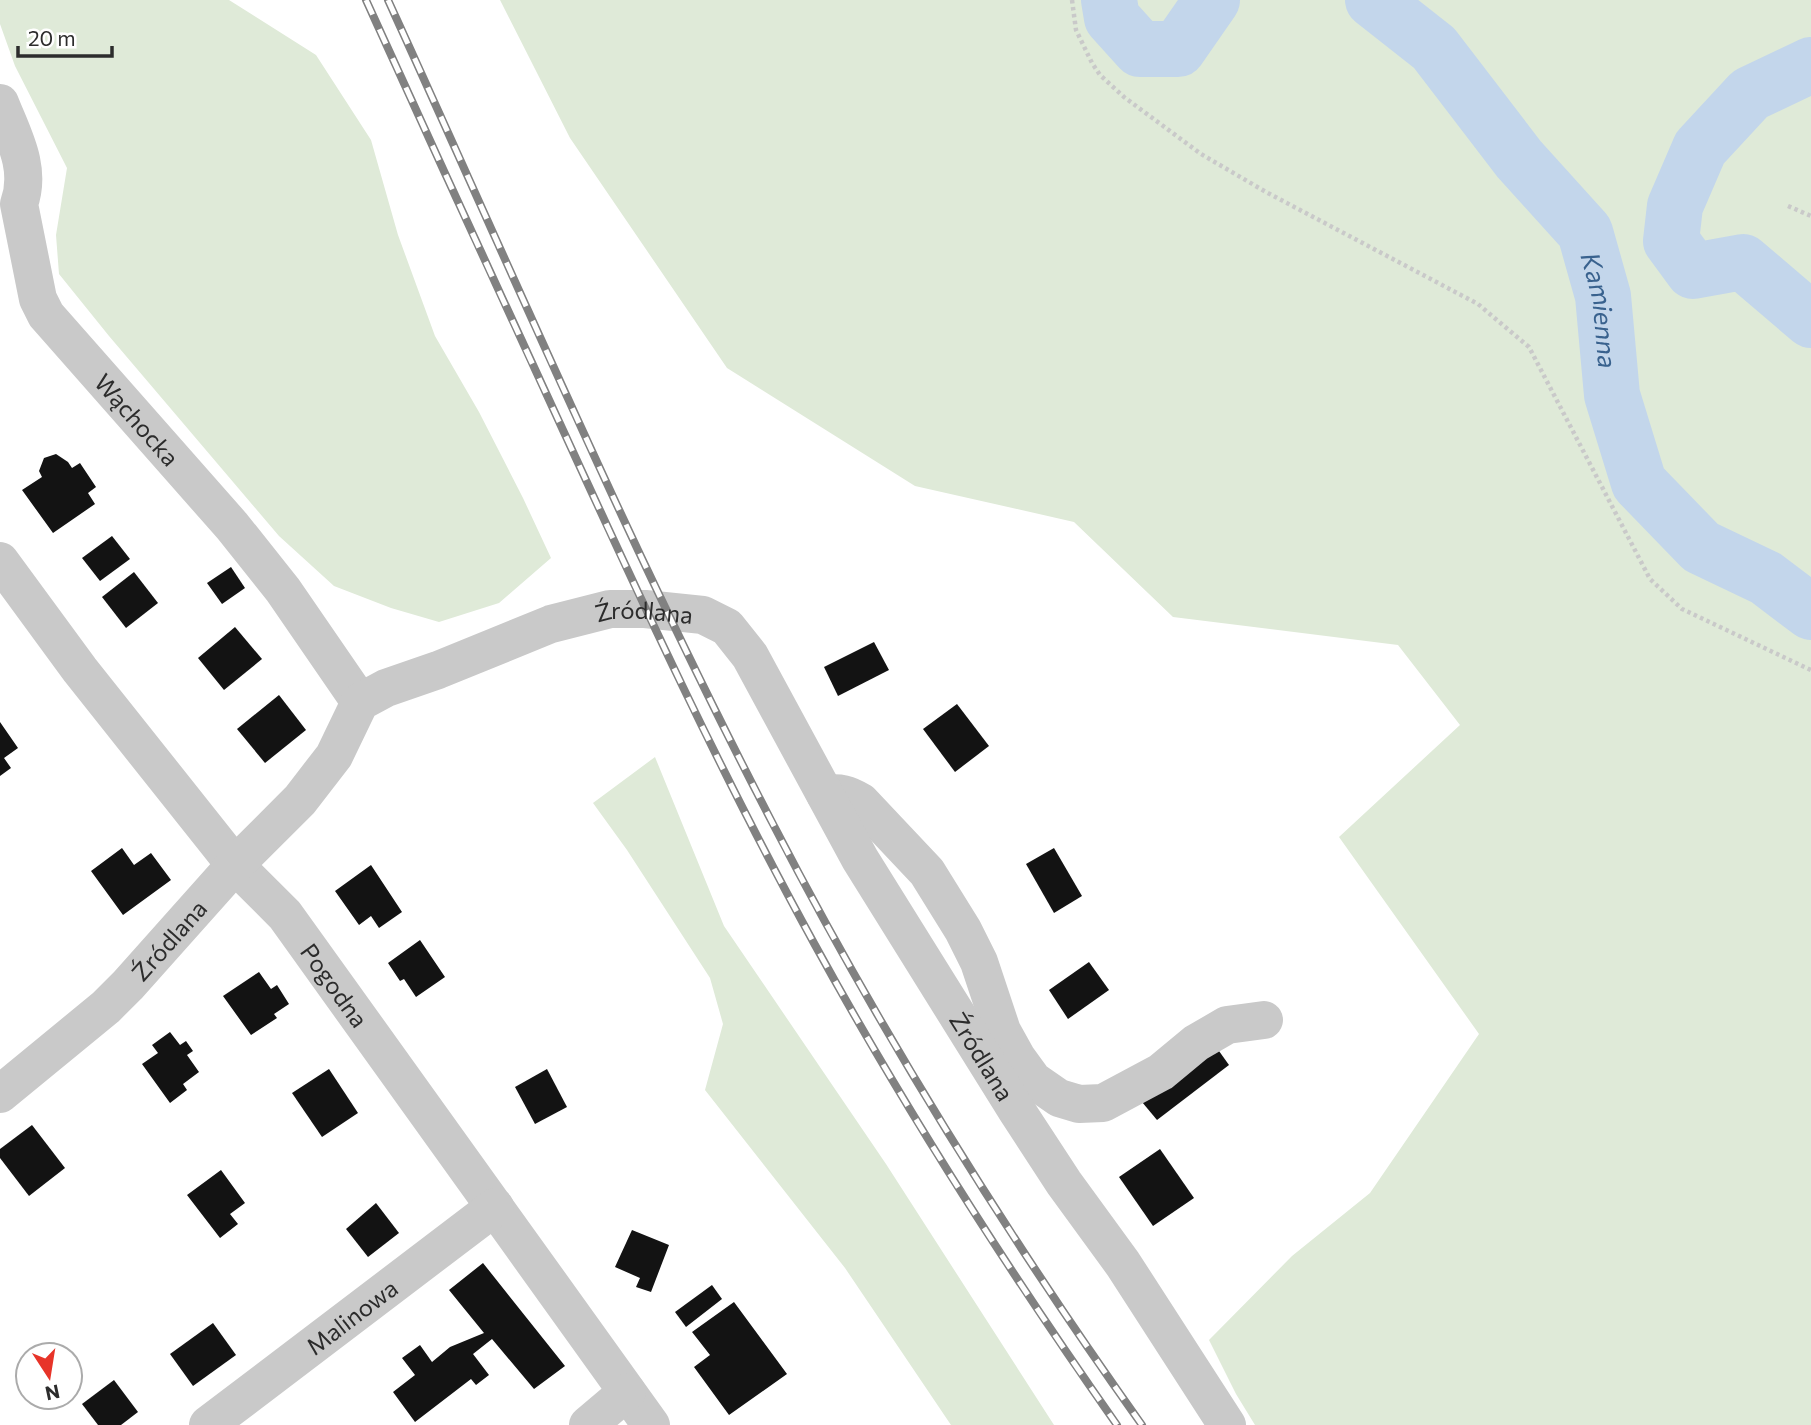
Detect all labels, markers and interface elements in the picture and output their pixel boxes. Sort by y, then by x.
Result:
scale bar [18,14,112,58]
text: 20 m [28,25,76,50]
water label: Kamienna [1576,248,1625,370]
street label: Wąchocka [89,367,186,471]
street label: Źródlana [592,595,695,628]
street label: Źródlana [125,893,212,986]
street label: Pogodna [295,937,375,1032]
street label: Źródlana [944,1006,1021,1105]
street label: Malinowa [300,1272,403,1360]
north arrow [14,1341,84,1411]
text: N [43,1380,62,1406]

